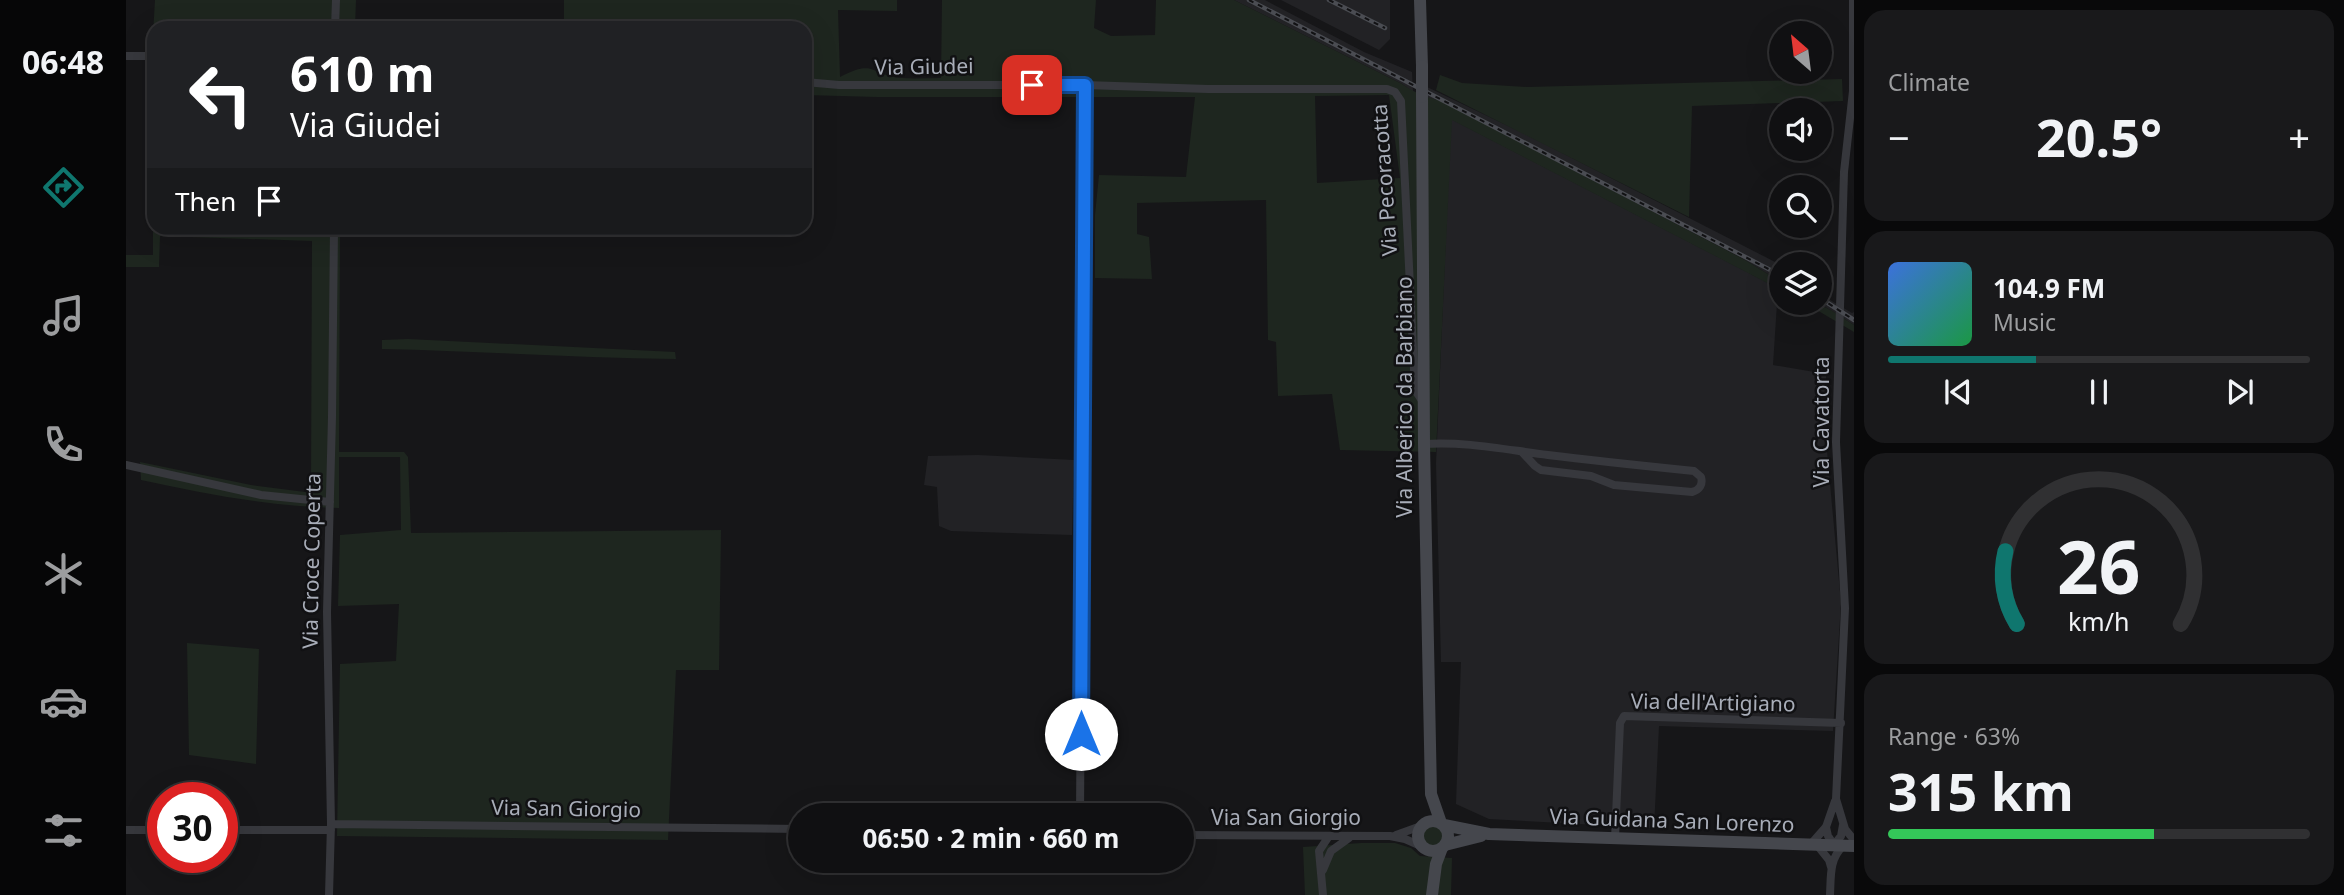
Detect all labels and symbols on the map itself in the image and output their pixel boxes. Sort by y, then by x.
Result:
north arrow [1769,21,1832,84]
street label: Via Giudei [874,51,974,81]
pin [1002,55,1062,115]
street label: Via Pecoracotta [1365,103,1403,257]
street label: Via Alberico da Barbiano [1390,276,1418,518]
street label: Via Cavatorta [1807,356,1835,488]
street label: Via Croce Coperta [295,473,327,649]
street label: Via dell'Artigiano [1630,687,1796,717]
position arrow [1044,697,1118,771]
speed limit sign: 30 [147,782,238,873]
street label: Via San Giorgio [491,793,641,823]
street label: Via Guidana San Lorenzo [1549,802,1795,838]
street label: Via San Giorgio [1211,803,1361,831]

